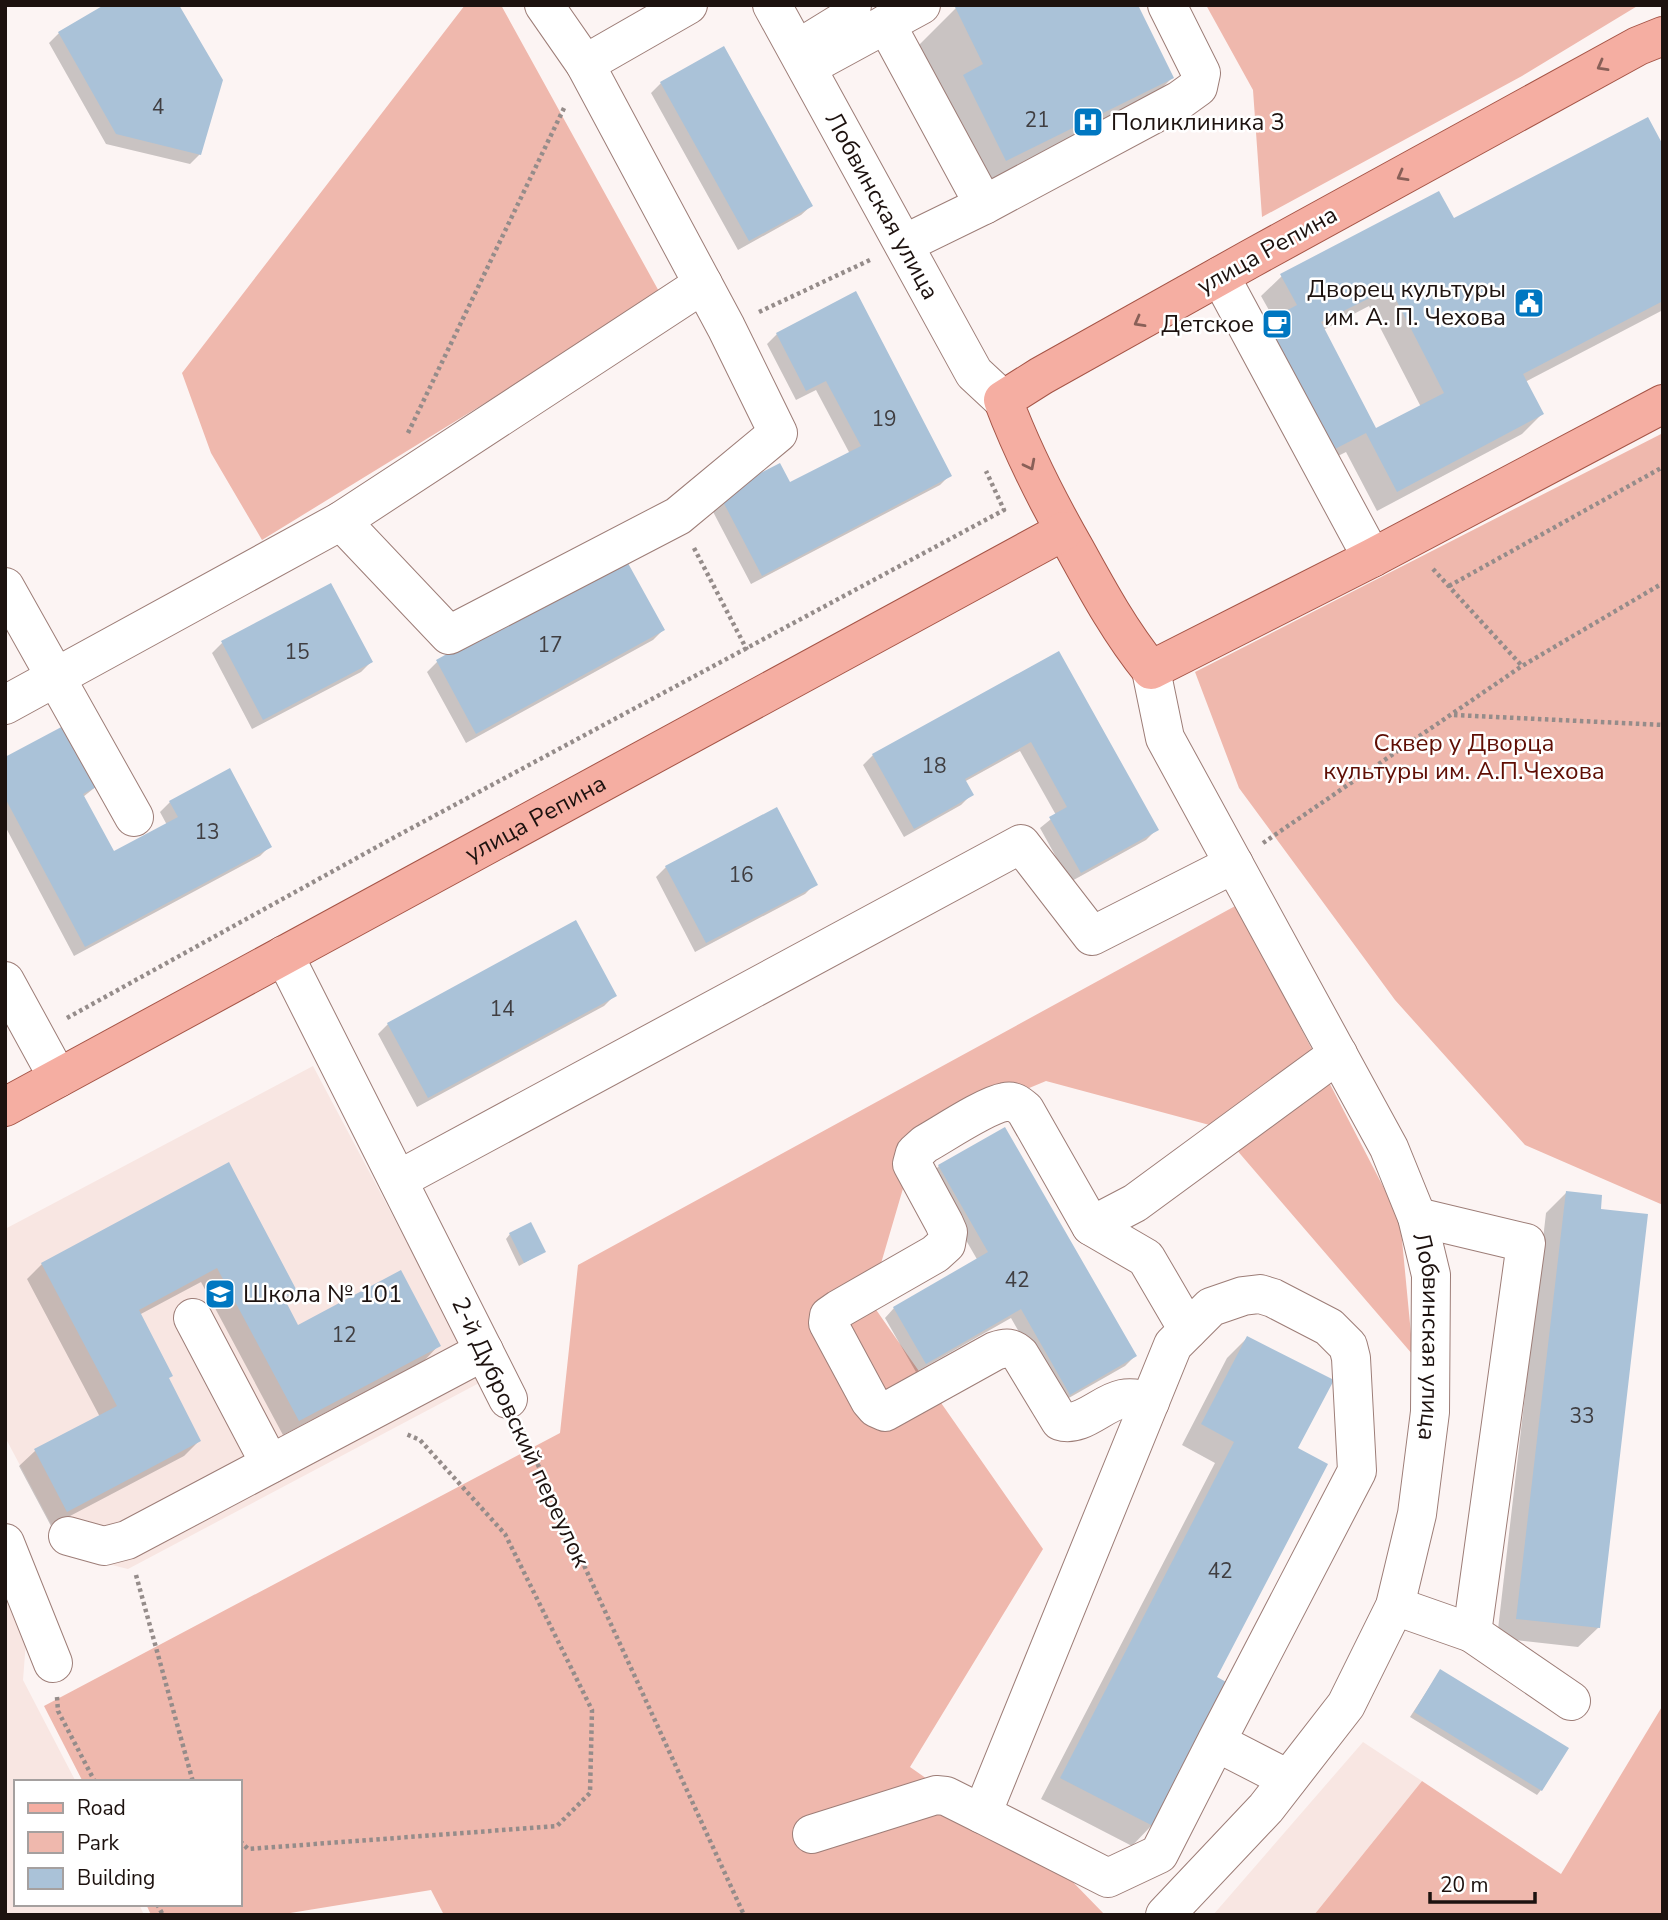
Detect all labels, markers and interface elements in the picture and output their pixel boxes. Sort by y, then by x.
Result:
one-way arrow [1596,58,1609,72]
house number: 4 [152,93,164,121]
hospital icon: Поликлиника 3 [1071,105,1105,139]
street label: Лобвинская улица [818,106,947,305]
house number: 21 [1024,106,1050,134]
place label: Поликлиника 3 [1111,106,1285,138]
one-way arrow [1397,168,1409,181]
street label: улица Репина [1191,198,1343,302]
place label: Дворец культуры им. А. П. Чехова [1307,273,1506,333]
public building icon: Дворец культуры им. А. П. Чехова [1512,286,1546,320]
cafe icon: Детское [1260,307,1294,341]
place label: Детское [1161,308,1254,340]
one-way arrow [1134,314,1146,327]
house number: 19 [871,405,897,433]
one-way arrow [1021,458,1035,470]
house number: 17 [537,631,563,659]
house number: 15 [284,638,310,666]
park label: Сквер у Дворца культуры им. А.П.Чехова [1323,727,1605,787]
house number: 18 [921,752,947,780]
street label: улица Репина [459,767,612,870]
house number: 13 [194,818,220,846]
house number: 16 [728,861,754,889]
house number: 14 [489,995,515,1023]
street label: Лобвинская улица [1405,1229,1447,1443]
house number: 42 [1004,1266,1030,1294]
school or university icon: Школа № 101 [203,1277,237,1311]
place label: Школа № 101 [243,1278,402,1310]
street label: 2-й Дубровский переулок [444,1292,598,1572]
house number: 12 [331,1321,357,1349]
house number: 33 [1569,1402,1595,1430]
house number: 42 [1207,1557,1233,1585]
legend [14,1780,242,1906]
text: Road [77,1794,126,1822]
text: Park [77,1829,119,1857]
scale bar [1430,1860,1535,1904]
text: Building [77,1864,155,1892]
text: 20 m [1440,1871,1489,1899]

